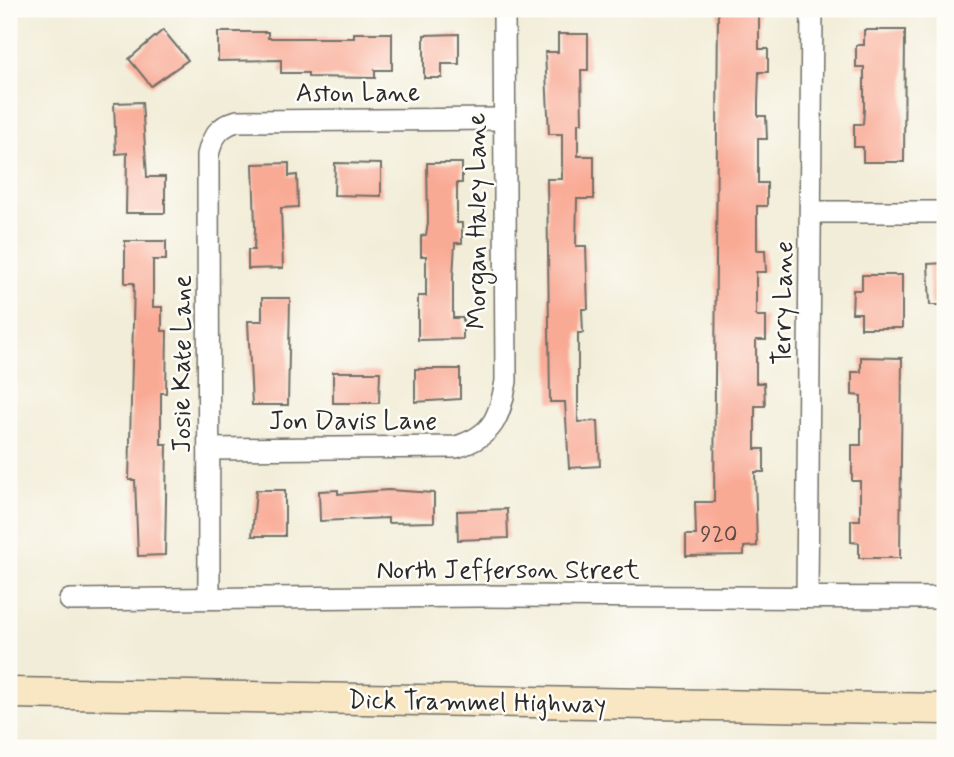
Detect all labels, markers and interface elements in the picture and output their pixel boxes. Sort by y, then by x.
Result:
street label: Aston Lane [296,77,420,111]
street label: Morgan Haley Lane [461,113,497,329]
street label: Terry Lane [766,241,802,365]
street label: Josie Kate Lane [166,275,200,453]
street label: Jon Davis Lane [269,405,437,439]
house number: 920 [700,520,738,550]
street label: North Jefferson Street [377,554,639,588]
street label: Dick Trammel Highway [347,684,606,722]

